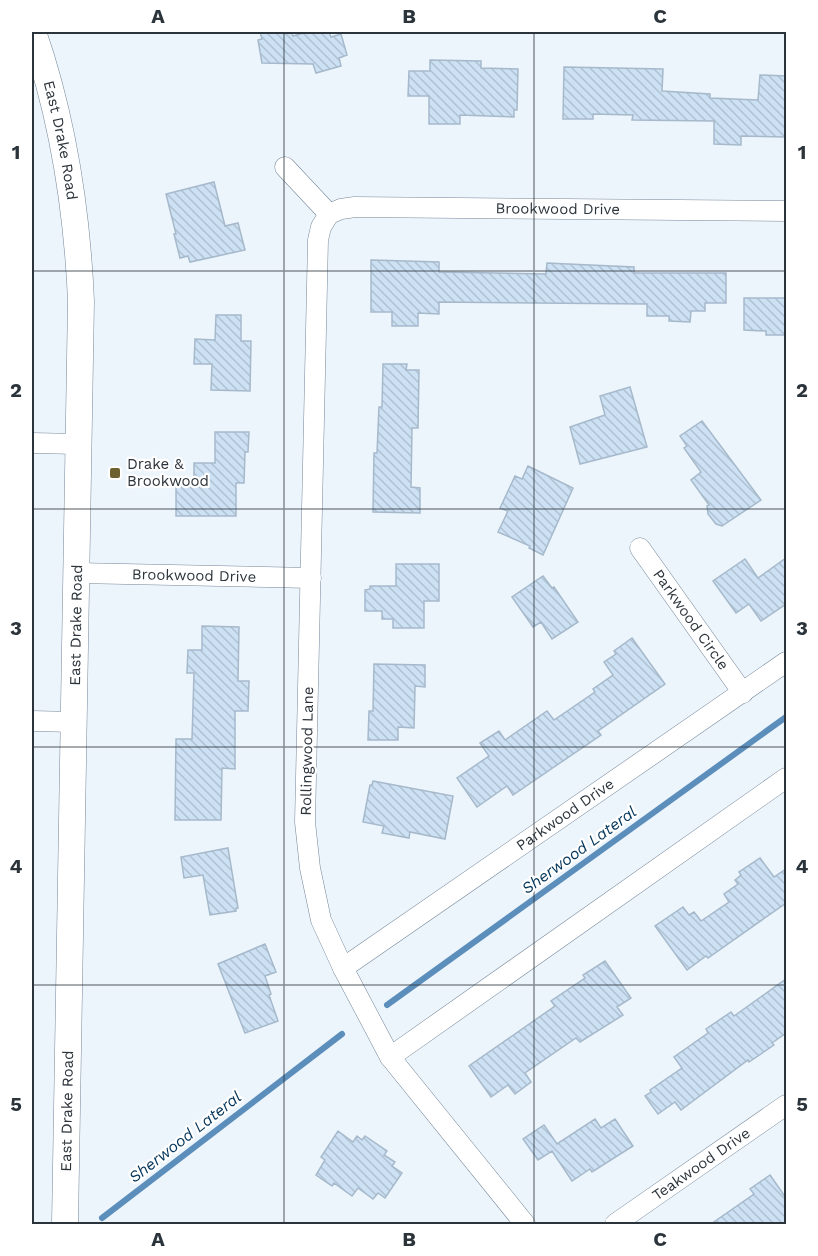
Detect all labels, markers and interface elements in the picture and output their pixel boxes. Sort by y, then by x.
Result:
text: A [151,4,165,28]
text: B [402,4,416,28]
text: C [653,4,667,28]
street label: East Drake Road [40,79,81,201]
text: 1 [12,140,20,164]
text: 1 [798,140,806,164]
street label: Brookwood Drive [496,199,620,218]
text: 2 [10,378,22,402]
text: 2 [796,378,808,402]
place label: Drake & Brookwood [127,455,209,490]
marker: Drake & Brookwood [108,466,122,480]
street label: East Drake Road [66,564,86,686]
street label: Brookwood Drive [132,565,256,586]
street label: Parkwood Circle [649,566,733,673]
text: 3 [10,616,22,640]
text: 3 [796,616,808,640]
street label: Rollingwood Lane [297,686,317,816]
street label: Parkwood Drive [513,775,617,854]
water label: Sherwood Lateral [518,802,640,898]
text: 4 [10,854,23,878]
text: 4 [796,854,809,878]
street label: East Drake Road [57,1050,77,1172]
water label: Sherwood Lateral [125,1087,245,1187]
text: 5 [10,1092,22,1116]
text: 5 [796,1092,808,1116]
street label: Teakwood Drive [649,1124,754,1204]
text: A [151,1227,165,1251]
text: B [402,1227,416,1251]
text: C [653,1227,667,1251]

